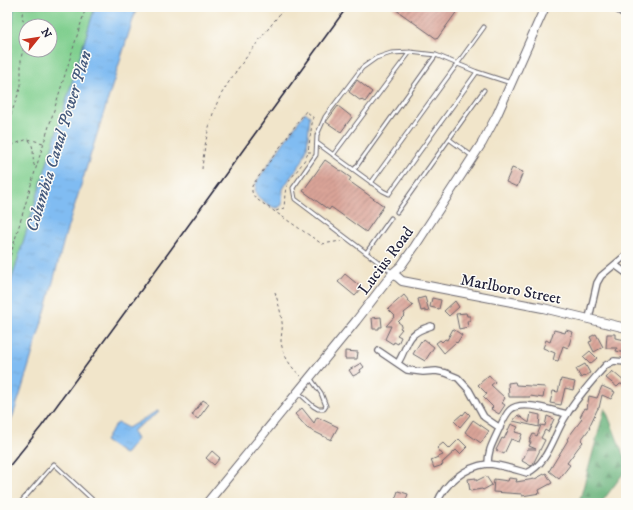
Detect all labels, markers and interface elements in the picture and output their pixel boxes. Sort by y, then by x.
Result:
north arrow [18,18,58,58]
text: N [37,26,54,41]
water label: Columbia Canal Power Plan [21,48,97,234]
street label: Lucius Road [354,223,418,299]
street label: Marlboro Street [459,269,563,309]

